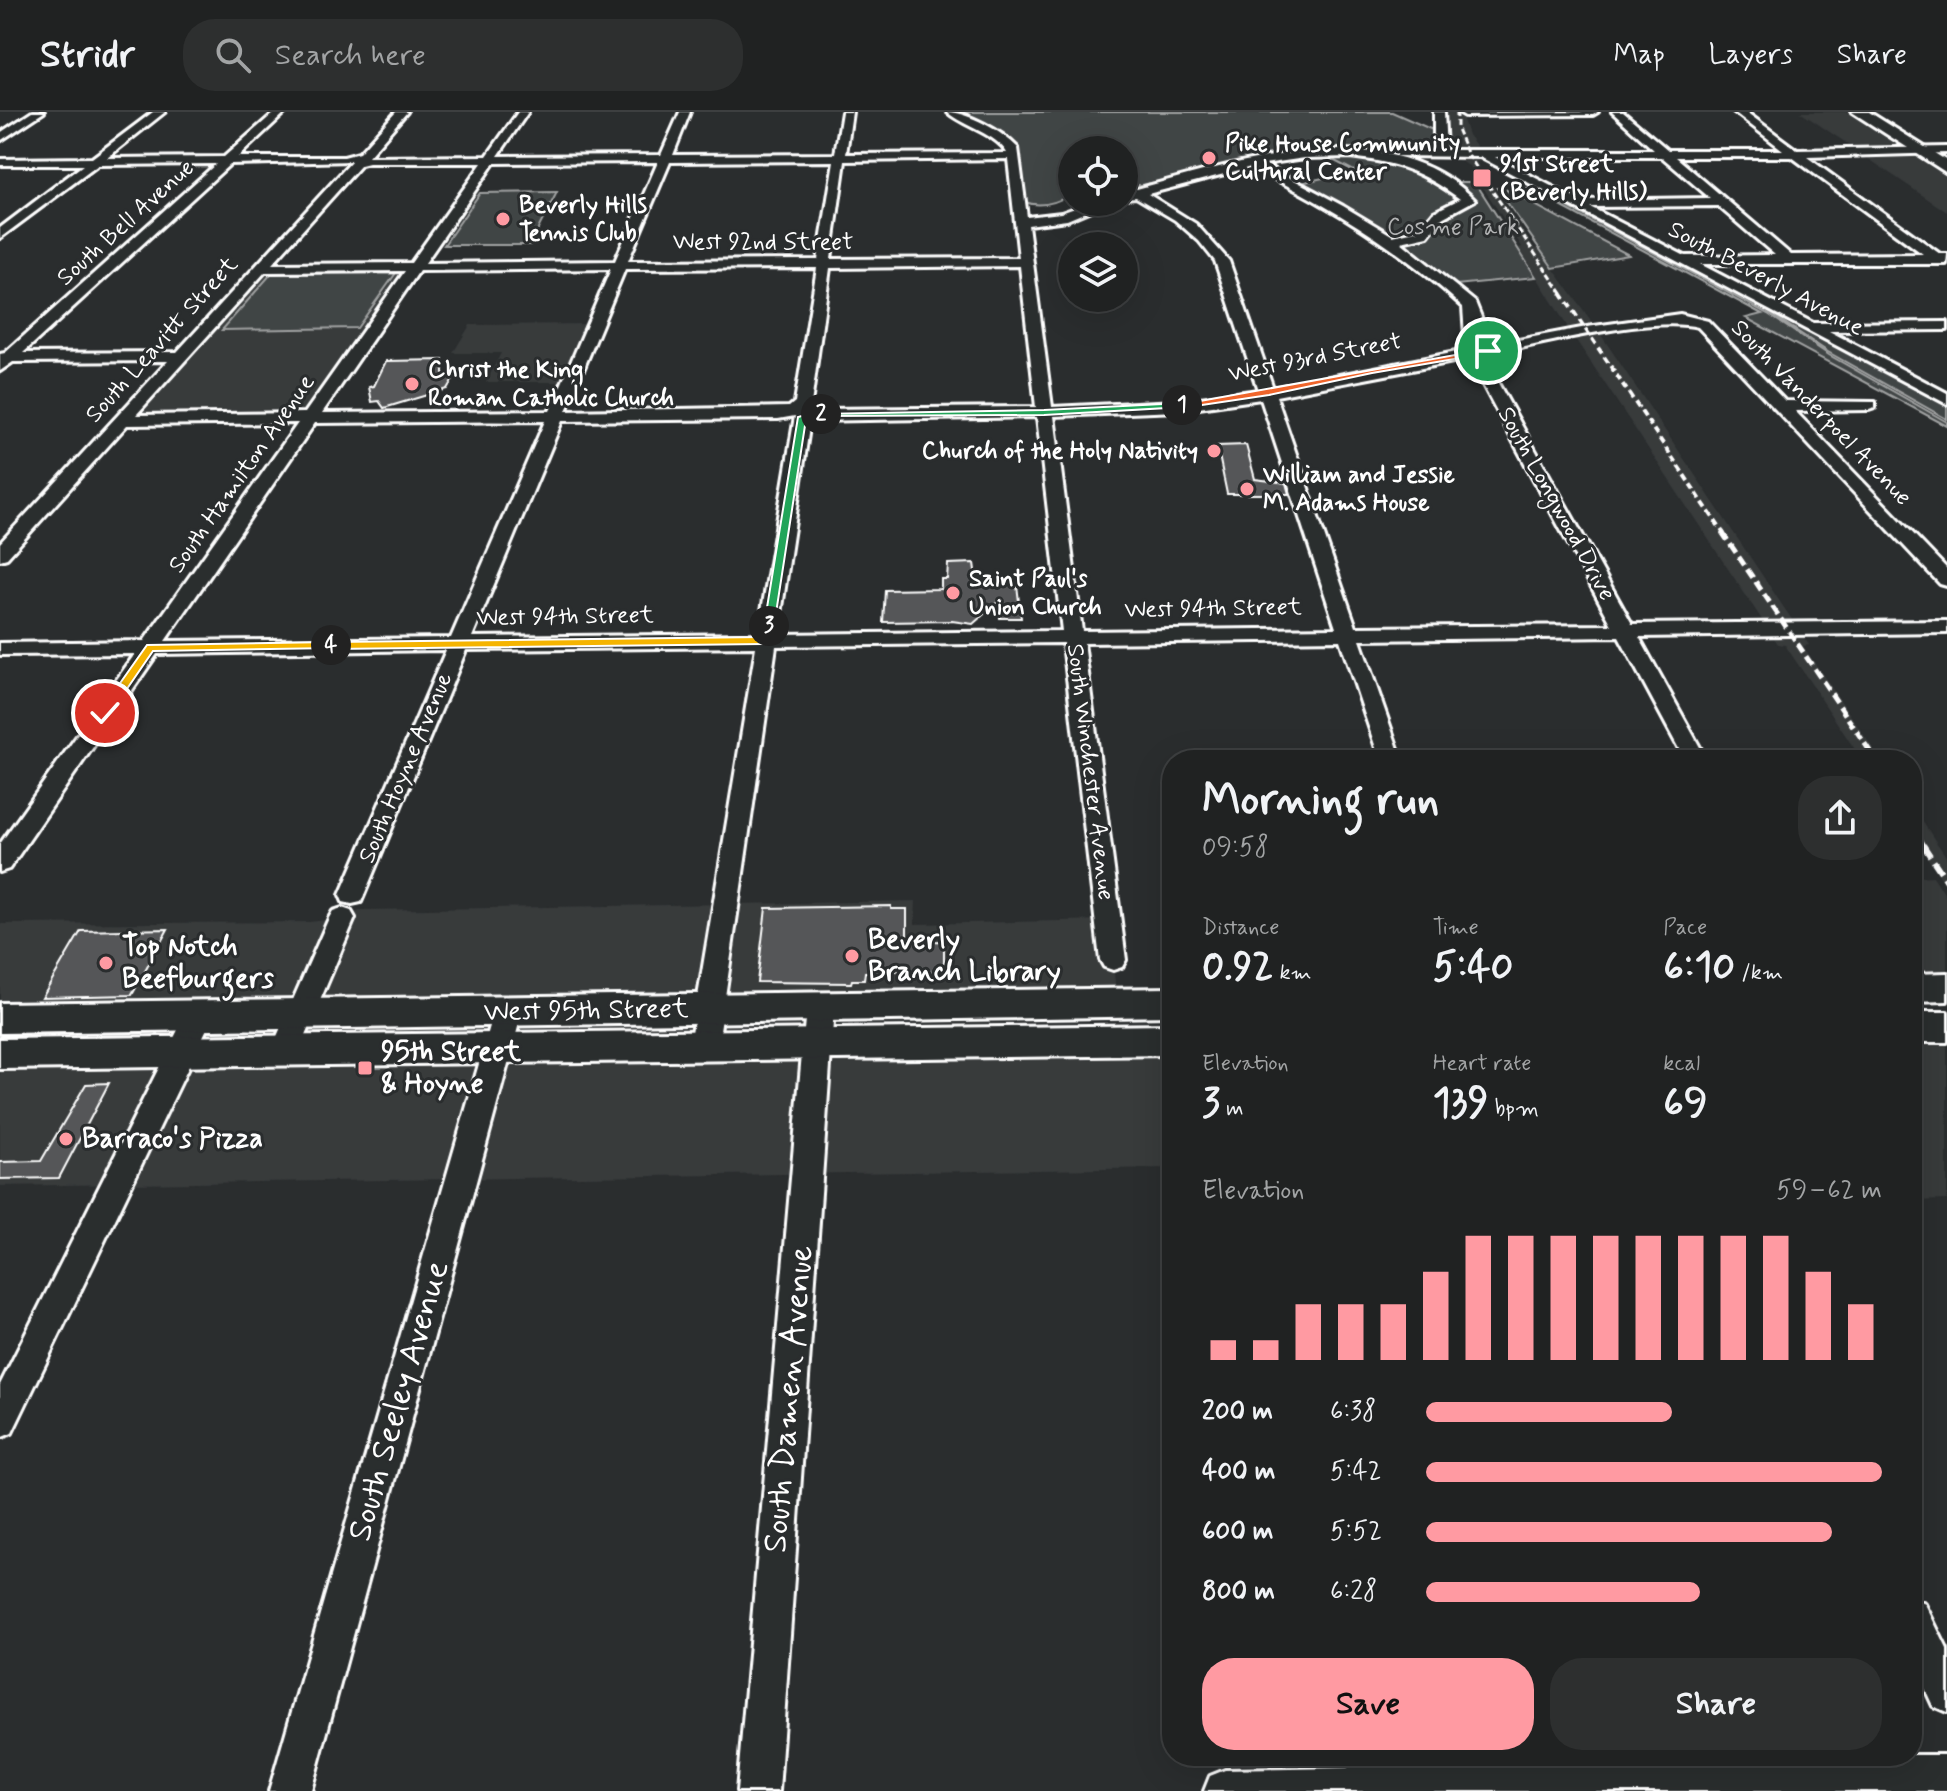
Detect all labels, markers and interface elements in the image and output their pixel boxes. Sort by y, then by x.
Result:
search box [183,19,743,91]
text: Stridr [40,31,135,80]
icon: search [211,33,255,77]
text: Search here [275,36,426,75]
text: Map [1614,37,1665,74]
text: Layers [1709,37,1793,74]
text: Share [1837,37,1907,74]
place label: Pike House Community Cultural Center [1225,129,1460,188]
map controls [1058,136,1138,312]
button: locate [1058,136,1138,216]
marker: Pike House Community Cultural Center [1200,149,1218,167]
place label: 91st Street (Beverly Hills) [1500,149,1647,208]
street label: South Bell Avenue [51,153,201,293]
marker: 91st Street (Beverly Hills) [1471,167,1493,189]
place label: Beverly Hills Tennis Club [519,190,648,249]
marker: Beverly Hills Tennis Club [494,210,512,228]
park label: Cosme Park [1387,212,1519,243]
street label: South Beverly Avenue [1663,214,1870,344]
street label: West 92nd Street [673,227,853,258]
button: layers [1058,232,1138,312]
street label: South Leavitt Street [79,250,245,430]
street label: South Vanderpoel Avenue [1724,313,1918,513]
pin [1454,317,1522,385]
street label: West 93rd Street [1226,326,1404,390]
icon: arrive [1466,329,1510,373]
place label: Christ the King Roman Catholic Church [428,355,674,414]
street label: South Hamilton Avenue [162,368,322,579]
marker: Christ the King Roman Catholic Church [403,375,421,393]
pin: 1 [1162,385,1202,425]
text: 1 [1177,391,1187,419]
pin: 2 [801,394,841,434]
text: 2 [816,400,826,428]
street label: South Longwood Drive [1488,402,1622,607]
place label: Church of the Holy Nativity [922,436,1198,467]
marker: Church of the Holy Nativity [1205,442,1223,460]
place label: William and Jessie M. Adams House [1262,460,1456,519]
marker: William and Jessie M. Adams House [1238,480,1256,498]
place label: Saint Paul's Union Church [969,564,1102,623]
marker: Saint Paul's Union Church [944,584,962,602]
street label: West 94th Street [1124,592,1302,626]
street label: West 94th Street [476,600,654,634]
pin: 3 [749,606,789,646]
text: 3 [764,612,774,640]
pin: 4 [311,625,351,665]
text: 4 [325,631,337,659]
street label: South Winchester Avenue [1059,642,1121,902]
street label: South Hoyne Avenue [352,668,460,868]
pin [71,679,139,747]
icon: check [83,691,127,735]
text: Morning run [1202,772,1439,830]
button: share [1798,776,1882,860]
text: 09:58 [1202,831,1269,865]
text: Distance [1202,914,1279,942]
text: Time [1433,914,1479,942]
text: Pace [1663,914,1707,942]
place label: Beverly Branch Library [868,922,1061,991]
place label: Top Notch Beefburgers [122,929,275,1001]
text: 0.92 [1202,942,1273,994]
text: 5:40 [1433,942,1514,994]
text: 6:10 [1663,942,1735,994]
marker: Beverly Branch Library [843,947,861,965]
marker: Top Notch Beefburgers [97,954,115,972]
text: km [1273,959,1312,987]
text: /km [1735,959,1783,987]
street label: West 95th Street [483,991,689,1031]
place label: 95th Street & Hoyne [381,1034,522,1103]
text: Elevation [1202,1050,1289,1078]
text: Heart rate [1433,1050,1531,1078]
text: kcal [1663,1050,1700,1078]
marker: 95th Street & Hoyne [356,1059,374,1077]
text: 3 [1202,1078,1220,1130]
text: 139 [1433,1078,1489,1130]
text: 69 [1663,1078,1708,1130]
text: m [1220,1095,1244,1123]
text: bpm [1489,1095,1539,1123]
place label: Barraco's Pizza [82,1121,263,1158]
marker: Barraco's Pizza [57,1130,75,1148]
text: Elevation [1202,1174,1304,1208]
text: 59–62 m [1776,1174,1882,1208]
street label: South Damen Avenue [753,1243,825,1555]
street label: South Seeley Avenue [337,1256,461,1546]
text: 200 m [1202,1395,1273,1429]
text: 6:38 [1330,1395,1376,1429]
text: 400 m [1202,1455,1275,1489]
text: 5:42 [1330,1455,1381,1489]
text: 600 m [1202,1515,1274,1549]
text: 5:52 [1330,1515,1382,1549]
text: 800 m [1202,1575,1275,1609]
text: 6:28 [1330,1575,1377,1609]
button: Save [1202,1658,1534,1750]
button: Share [1550,1658,1882,1750]

